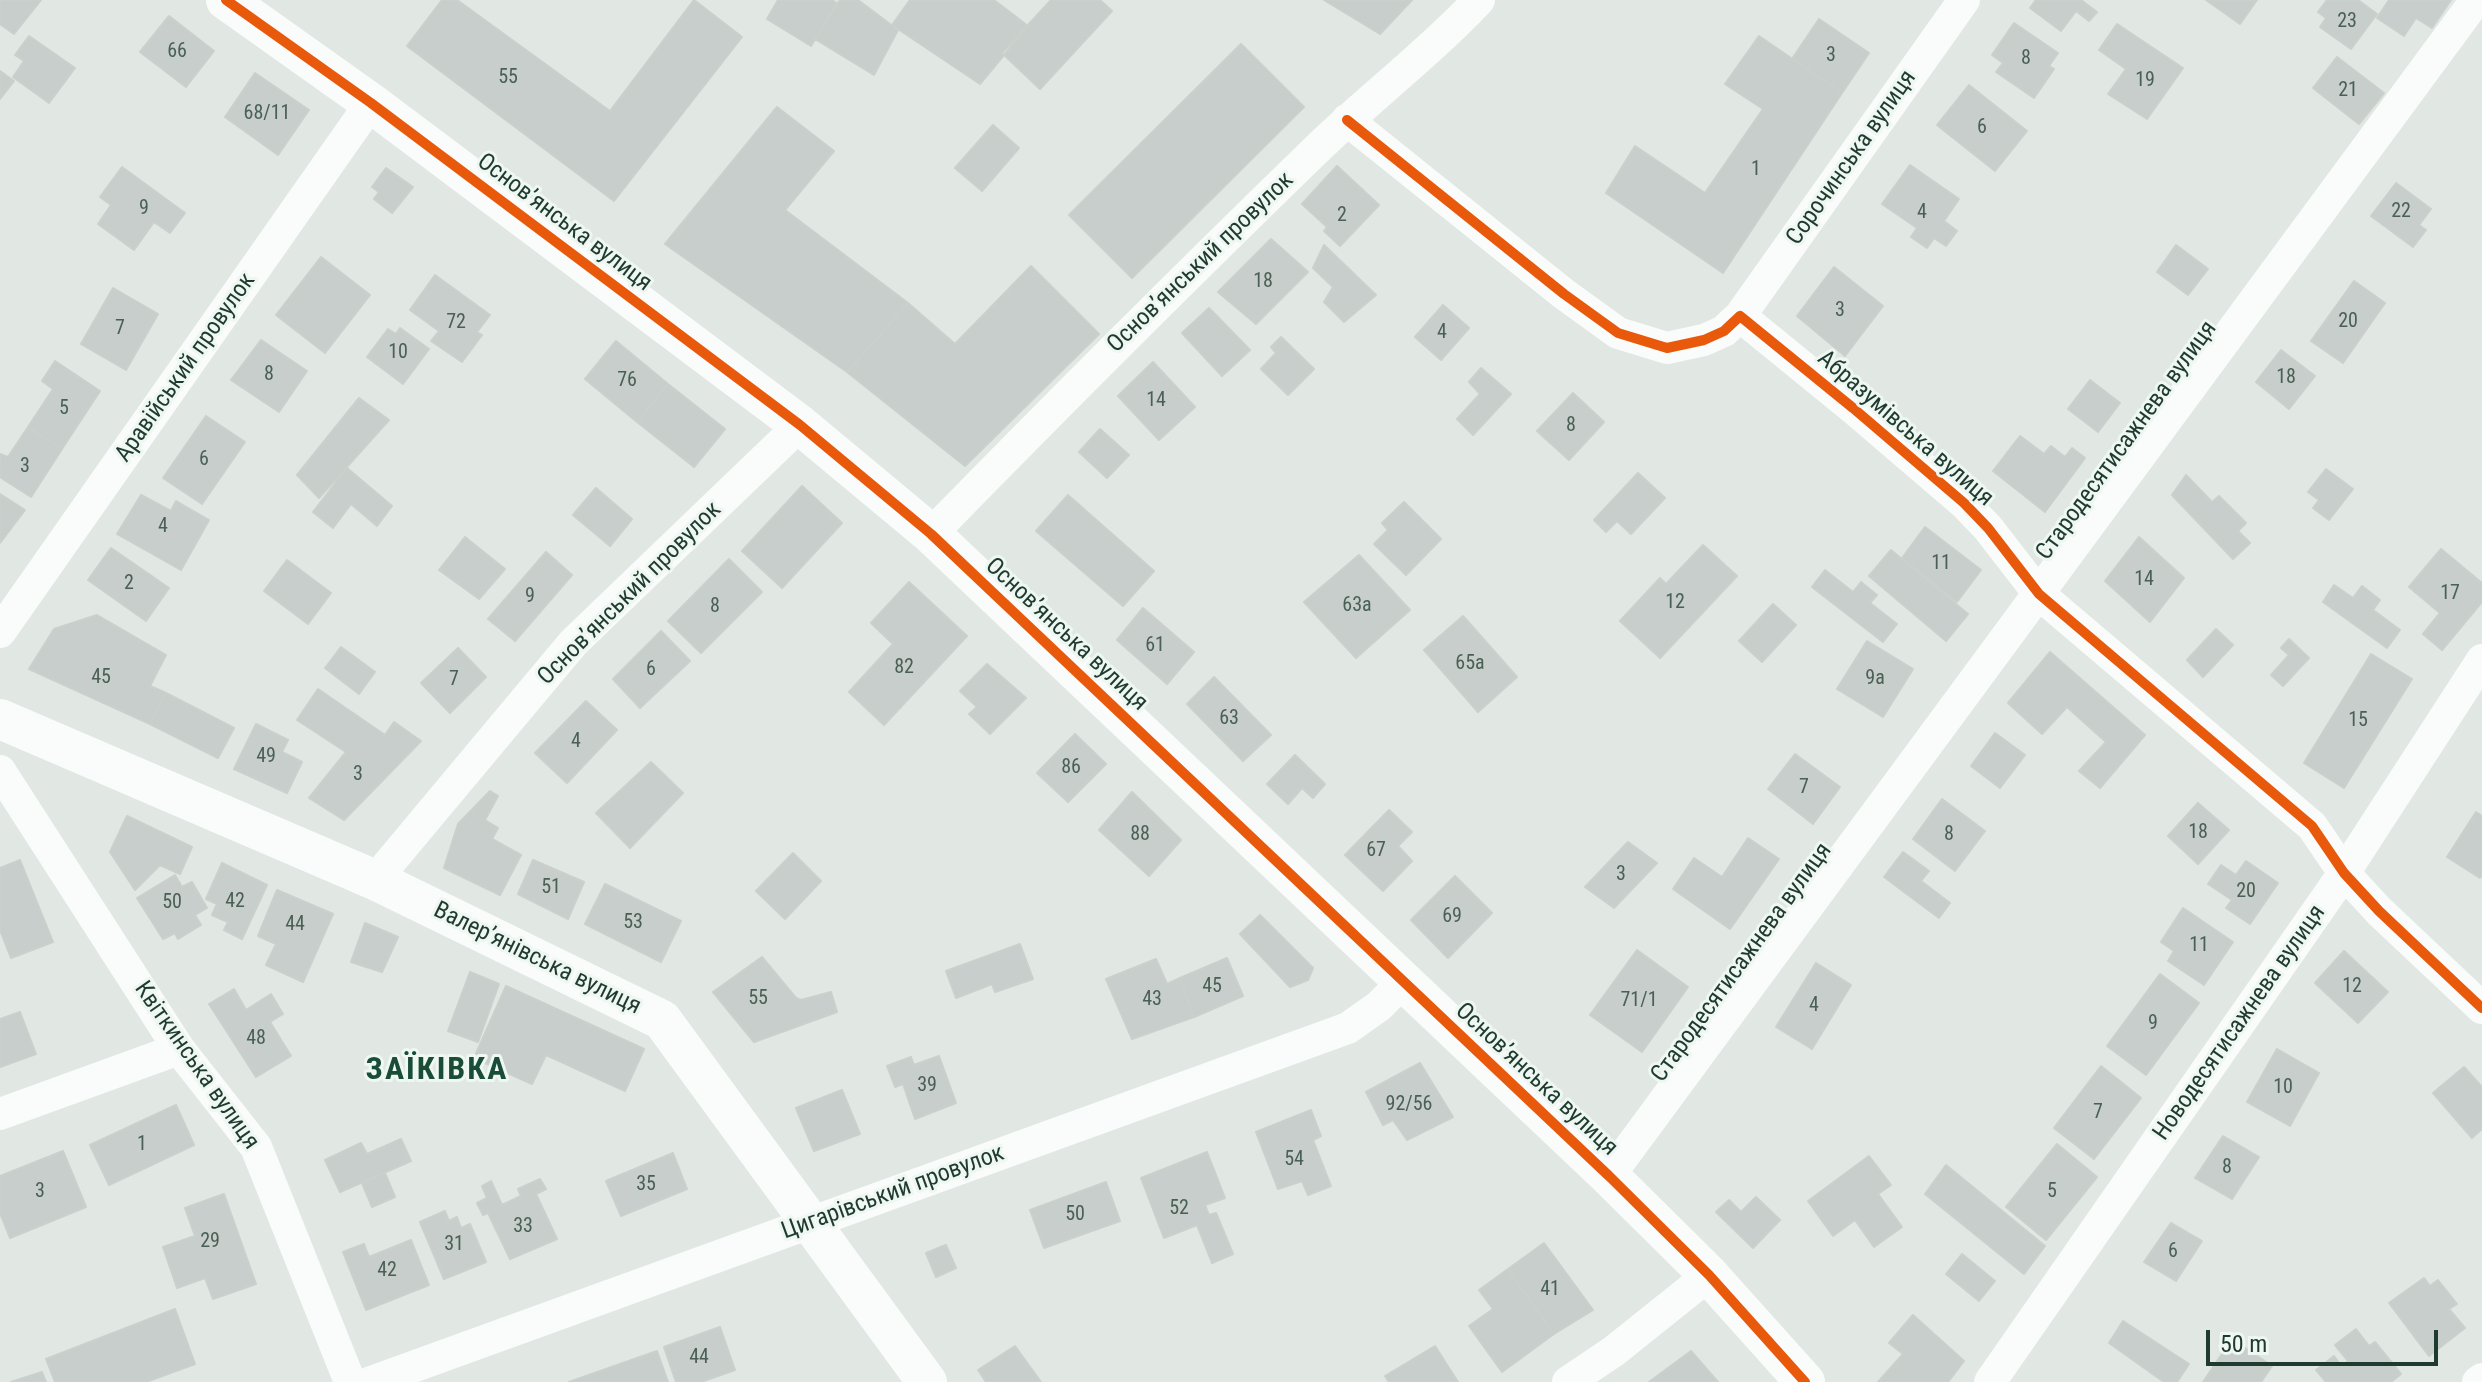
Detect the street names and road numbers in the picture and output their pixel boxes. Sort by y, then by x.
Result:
street label: Сорочинська вулиця [1781,65,1923,251]
street label: Основ’янська вулиця [471,148,657,298]
street label: Основ’янський провулок [1102,167,1300,359]
street label: Аравійський провулок [110,268,262,468]
street label: Стародесятисажнева вулиця [2031,316,2223,566]
street label: Абразумівська вулиця [1811,345,1999,513]
street label: Основ’янський провулок [532,496,728,692]
street label: Основ’янська вулиця [979,552,1153,718]
street label: Стародесятисажнева вулиця [1646,838,1838,1088]
street label: Валер’янівська вулиця [429,896,645,1022]
street label: Новодесятисажнева вулиця [2148,900,2332,1146]
street label: Квіткинська вулиця [127,976,265,1156]
street label: Основ’янська вулиця [1449,997,1623,1163]
street label: Цигарівський провулок [778,1139,1008,1247]

